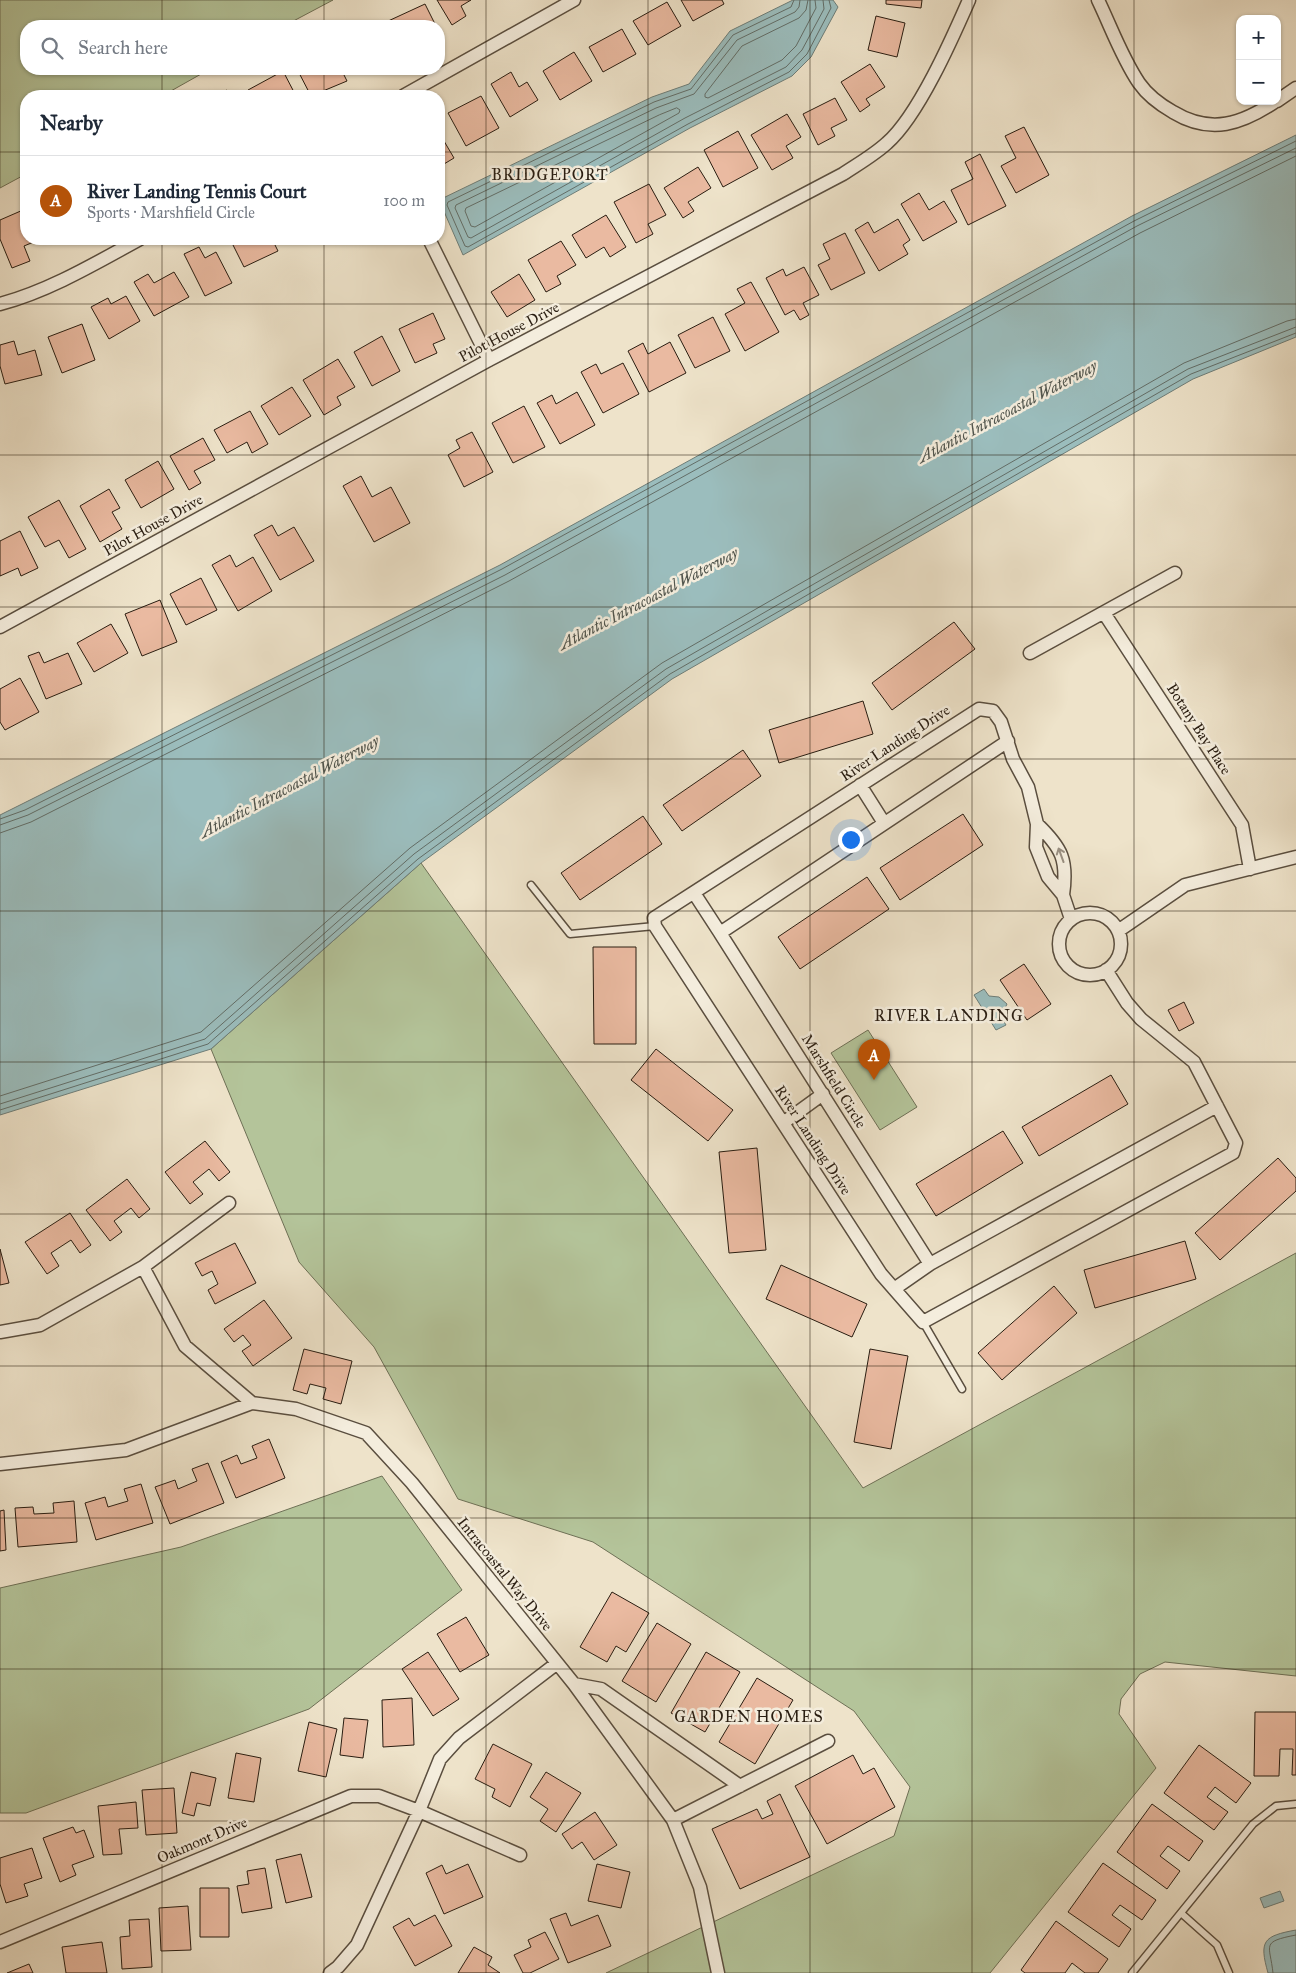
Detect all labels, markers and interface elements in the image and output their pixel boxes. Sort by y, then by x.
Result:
map controls [1236,15,1281,105]
button: + [1236,15,1281,60]
search box [20,20,445,75]
icon: search [38,34,66,62]
text: Search here [78,36,168,59]
button: − [1236,60,1281,105]
text: Nearby [40,110,103,136]
district label: BRIDGEPORT [491,165,609,184]
text: River Landing Tennis Court [87,180,307,203]
text: A [51,191,61,210]
text: 100 m [383,191,425,210]
text: Sports · Marshfield Circle [87,203,255,222]
street label: Pilot House Drive [456,298,562,366]
water label: Atlantic Intracoastal Waterway [913,356,1101,468]
street label: Pilot House Drive [100,490,206,560]
water label: Atlantic Intracoastal Waterway [554,543,742,655]
street label: Botany Bay Place [1163,680,1235,778]
street label: River Landing Drive [837,701,953,785]
water label: Atlantic Intracoastal Waterway [195,731,383,843]
your location [838,827,864,853]
one-way arrow [1056,848,1065,864]
district label: RIVER LANDING [874,1006,1024,1025]
street label: Marshfield Circle [798,1031,870,1131]
pin: A [858,1039,890,1080]
street label: River Landing Drive [771,1082,855,1198]
street label: Intracoastal Way Drive [454,1514,556,1634]
district label: GARDEN HOMES [674,1707,824,1726]
street label: Oakmont Drive [154,1813,250,1867]

